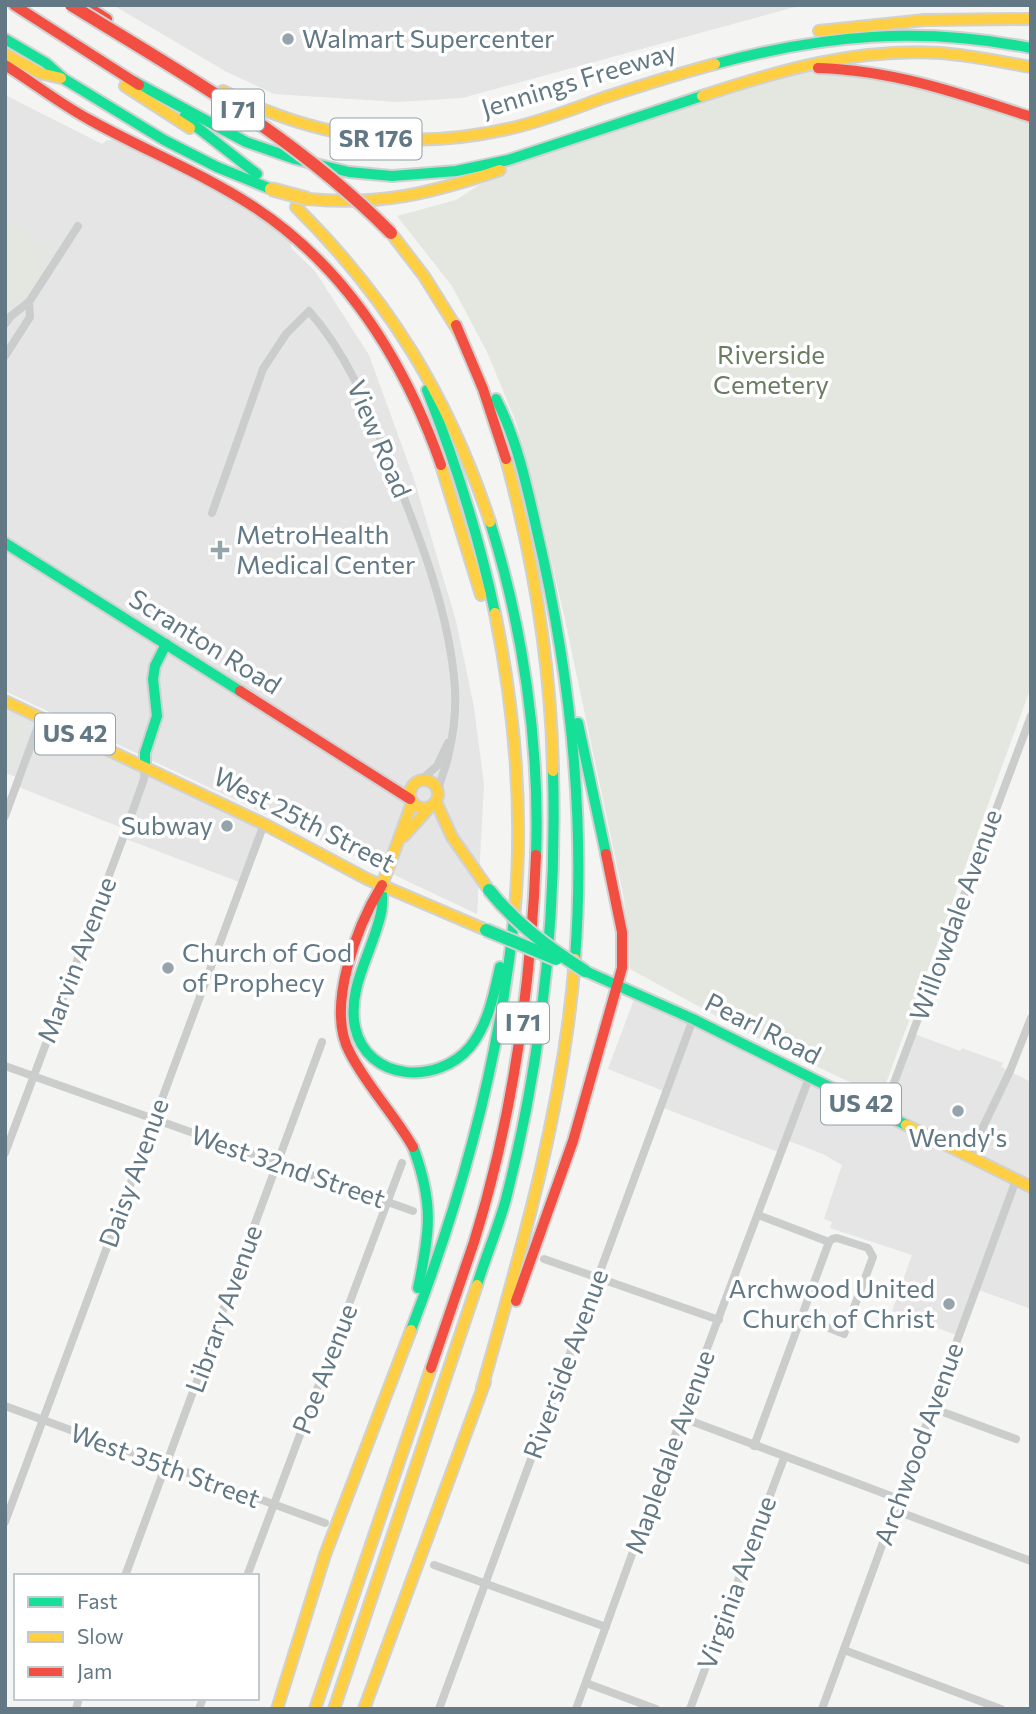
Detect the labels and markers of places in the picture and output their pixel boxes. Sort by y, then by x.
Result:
place label: Walmart Supercenter [302,22,555,53]
marker: Walmart Supercenter [280,31,296,47]
place label: MetroHealth Medical Center [236,518,415,579]
marker: MetroHealth Medical Center [210,540,230,560]
place label: Subway [121,809,213,840]
marker: Subway [219,818,235,834]
place label: Church of God of Prophecy [182,936,352,997]
marker: Church of God of Prophecy [160,960,176,976]
marker: Wendy's [950,1103,966,1119]
place label: Wendy's [909,1121,1007,1152]
place label: Archwood United Church of Christ [728,1272,935,1333]
marker: Archwood United Church of Christ [941,1296,957,1312]

